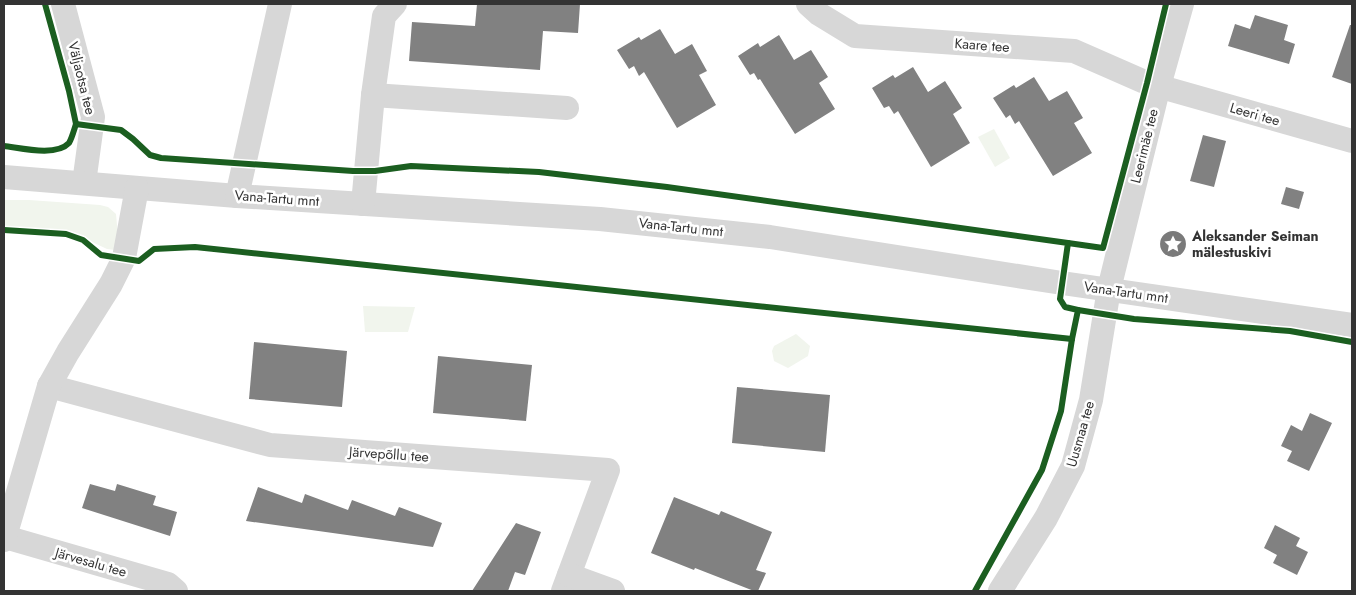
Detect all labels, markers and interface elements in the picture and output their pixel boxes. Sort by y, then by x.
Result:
street label: Kaare tee [954,33,1010,57]
street label: Väljaotsa tee [63,39,101,117]
street label: Leeri tee [1228,97,1282,131]
street label: Leerimäe tee [1125,107,1163,185]
street label: Vana-Tartu mnt [234,185,321,211]
street label: Vana-Tartu mnt [638,213,725,241]
place label: Aleksander Seiman mälestuskivi [1191,226,1318,262]
place icon: Aleksander Seiman mälestuskivi [1158,229,1188,259]
street label: Vana-Tartu mnt [1083,276,1170,308]
street label: Uusmaa tee [1061,399,1099,469]
street label: Järvepõllu tee [346,441,430,467]
street label: Järvesalu tee [51,542,129,582]

